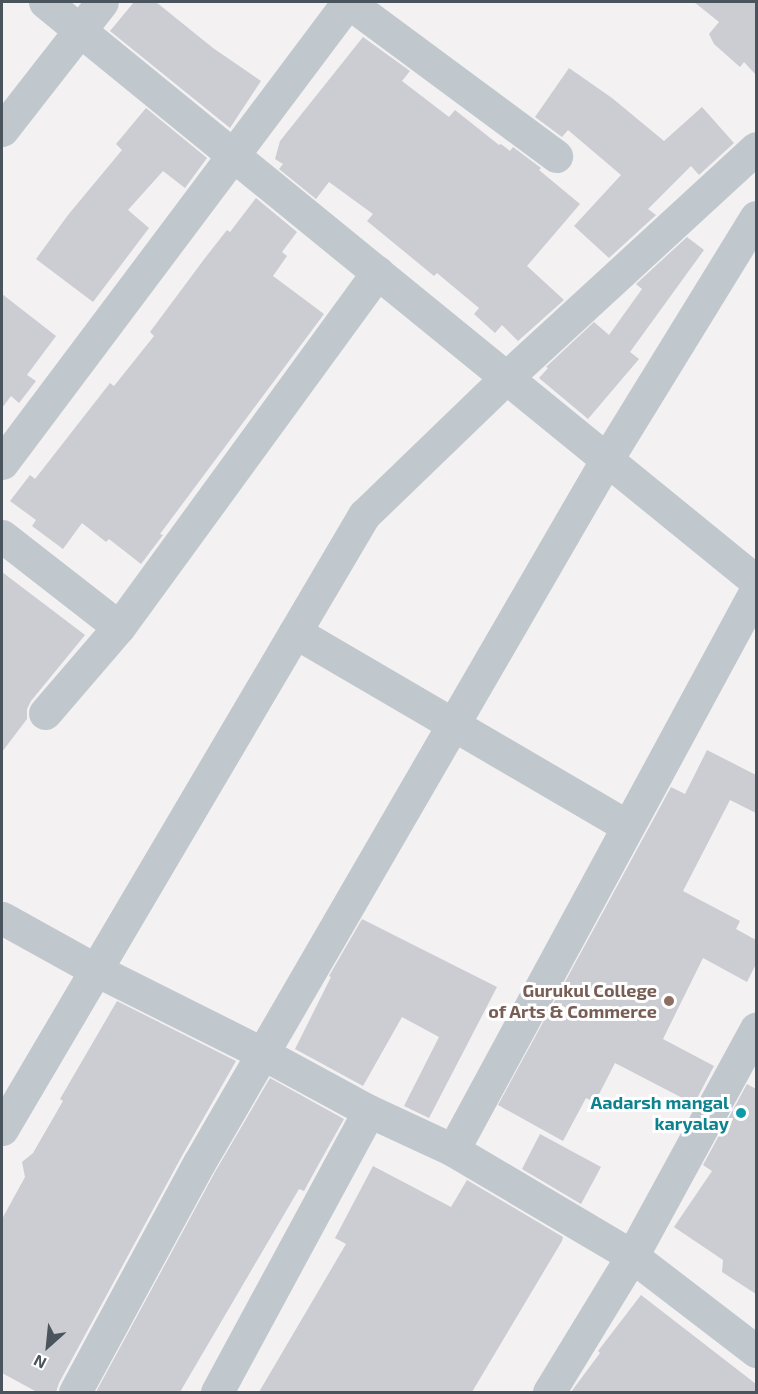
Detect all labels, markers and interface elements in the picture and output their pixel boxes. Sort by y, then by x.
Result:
place label: Gurukul College of Arts & Commerce [488,980,657,1022]
marker: Gurukul College of Arts & Commerce [662,994,676,1008]
place label: Aadarsh mangal karyalay [591,1092,729,1134]
marker: Aadarsh mangal karyalay [734,1106,748,1120]
north arrow [18,1316,78,1376]
text: N [30,1351,49,1374]

